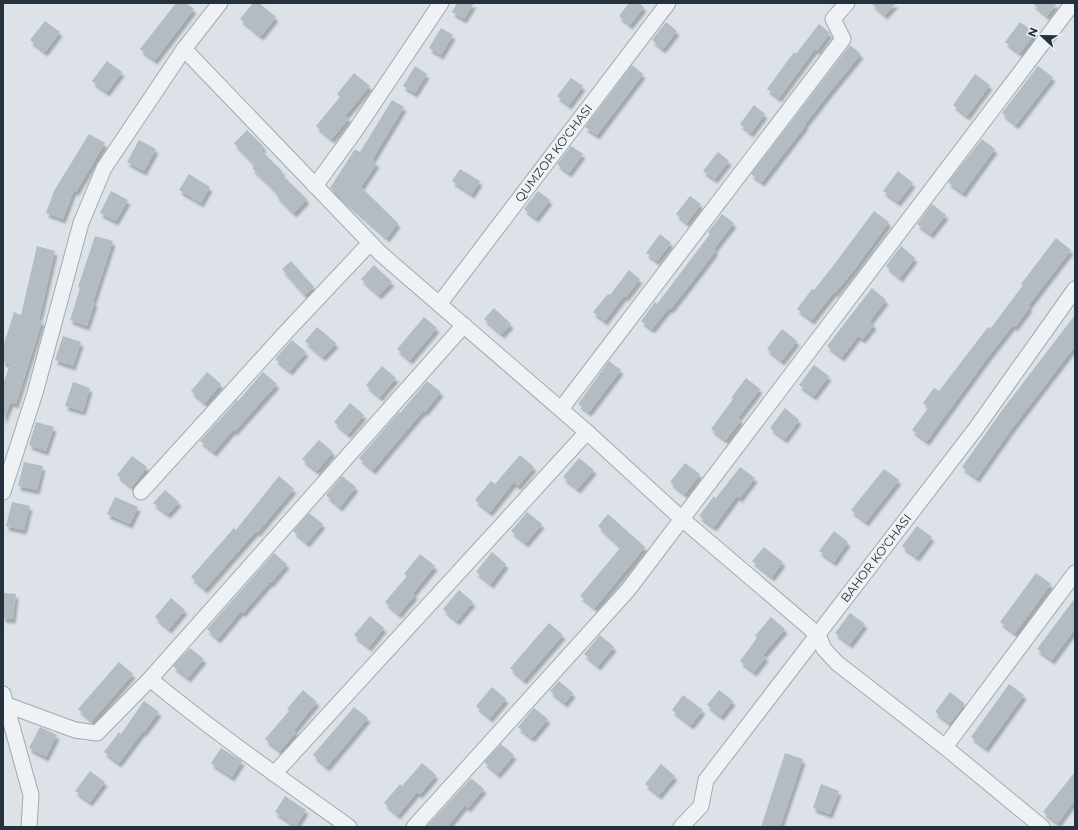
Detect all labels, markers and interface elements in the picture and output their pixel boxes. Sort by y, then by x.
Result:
north arrow [1022,16,1062,56]
text: N [1025,26,1041,39]
street label: QUMZOR KO'CHASI [511,101,595,205]
street label: BAHOR KO'CHASI [837,511,914,605]

